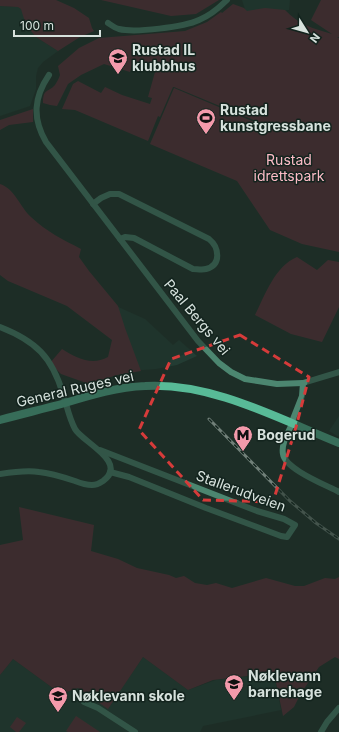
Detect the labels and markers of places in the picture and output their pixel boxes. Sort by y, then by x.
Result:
place label: Rustad IL klubbhus [132,41,196,74]
school or university icon: Rustad IL klubbhus [107,47,129,75]
place label: Rustad kunstgressbane [220,101,331,134]
sports icon: Rustad kunstgressbane [195,107,217,135]
metro station icon: Bogerud [232,424,254,452]
place label: Bogerud [257,426,315,443]
place label: Nøklevann barnehage [248,667,322,700]
school or university icon: Nøklevann barnehage [223,673,245,701]
school or university icon: Nøklevann skole [47,685,69,713]
place label: Nøklevann skole [72,687,185,704]

